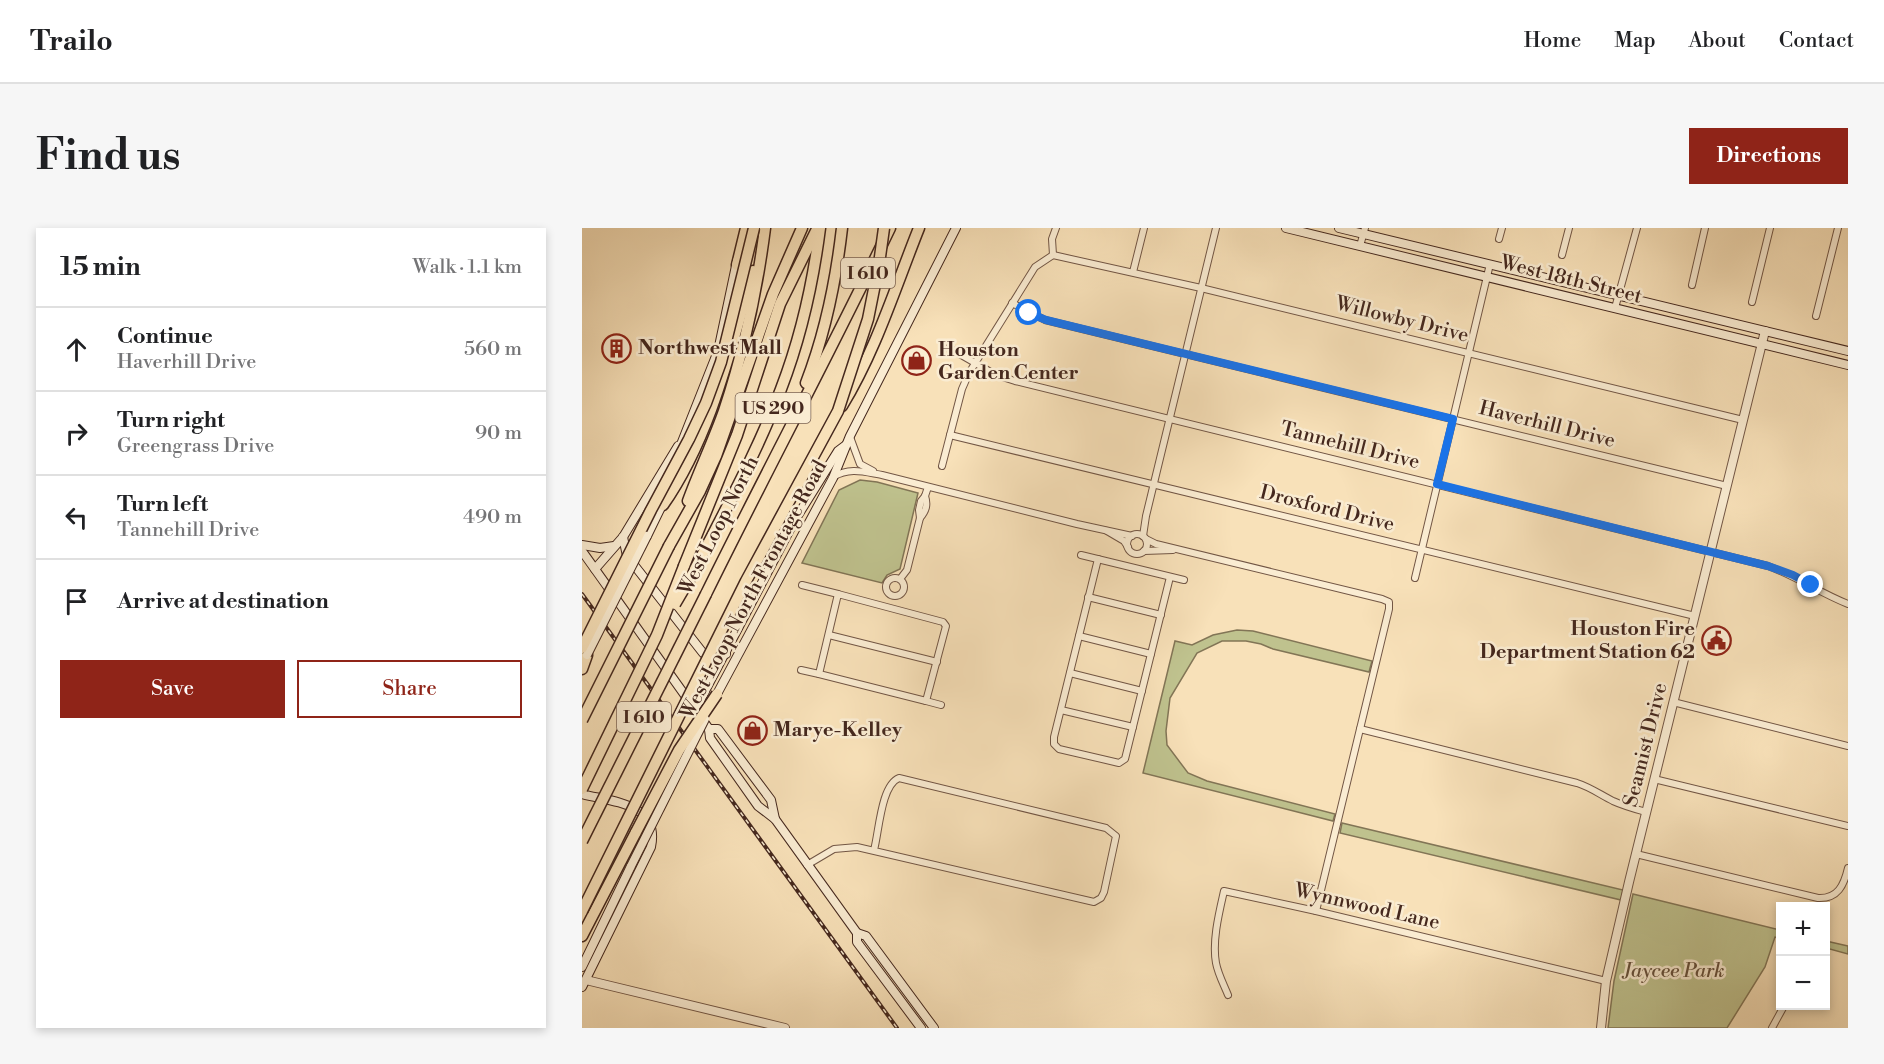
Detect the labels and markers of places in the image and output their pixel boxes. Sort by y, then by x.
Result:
building icon: Northwest Mall [601,332,633,364]
place label: Northwest Mall [638,336,782,361]
place label: Houston Garden Center [938,338,1079,386]
shop icon: Houston Garden Center [901,345,933,377]
place label: Houston Fire Department Station 62 [1480,617,1695,665]
public building icon: Houston Fire Department Station 62 [1700,625,1732,657]
shop icon: Marye-Kelley [736,714,768,746]
place label: Marye-Kelley [773,718,903,743]

